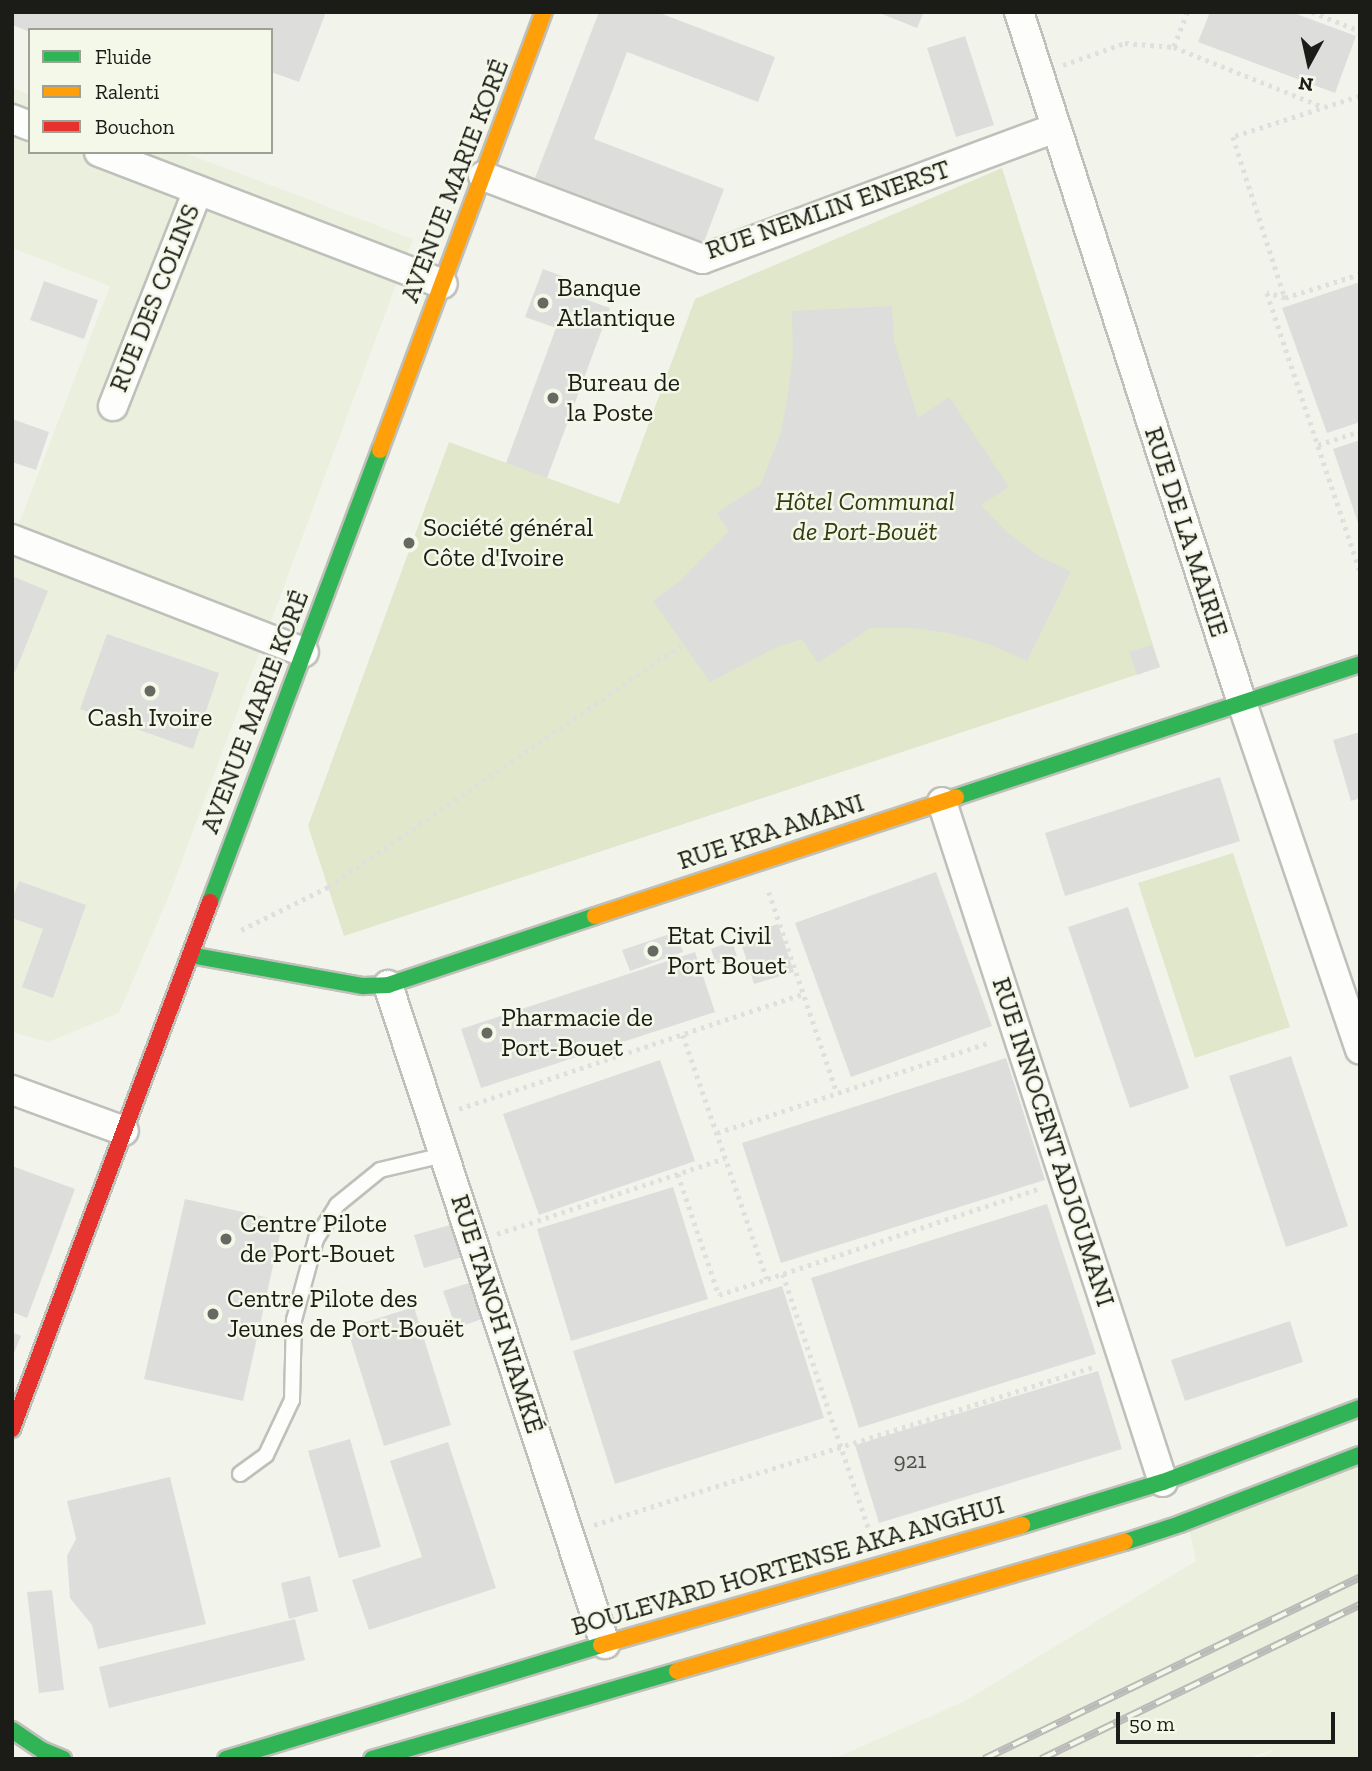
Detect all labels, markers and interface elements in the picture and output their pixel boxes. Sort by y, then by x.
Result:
legend [28,28,273,154]
north arrow [1274,28,1344,98]
text: Fluide [95,44,151,69]
street label: AVENUE MARIE KORÉ [394,55,516,307]
text: N [1297,72,1315,97]
text: Ralenti [95,79,159,104]
text: Bouchon [95,114,175,139]
street label: RUE NEMLIN ENERST [702,154,954,266]
street label: RUE DES COLINS [103,200,207,396]
place label: Banque Atlantique [557,272,675,334]
marker: Banque Atlantique [535,295,551,311]
place label: Bureau de la Poste [567,367,680,428]
marker: Bureau de la Poste [545,390,561,406]
street label: RUE DE LA MAIRIE [1137,423,1235,641]
park label: Hôtel Communal de Port-Bouët [775,486,955,548]
place label: Société général Côte d'Ivoire [423,512,593,574]
marker: Société général Côte d'Ivoire [401,535,417,551]
street label: AVENUE MARIE KORÉ [194,586,316,838]
marker: Cash Ivoire [142,683,158,699]
place label: Cash Ivoire [87,702,213,734]
street label: RUE KRA AMANI [673,787,869,877]
place label: Etat Civil Port Bouet [667,920,787,982]
marker: Etat Civil Port Bouet [645,943,661,959]
street label: RUE INNOCENT ADJOUMANI [985,973,1121,1311]
place label: Pharmacie de Port-Bouet [501,1002,653,1064]
marker: Pharmacie de Port-Bouet [479,1025,495,1041]
street label: RUE TANOH NIAMKÉ [444,1191,550,1437]
place label: Centre Pilote de Port-Bouet [240,1208,395,1270]
marker: Centre Pilote de Port-Bouet [218,1231,234,1247]
place label: Centre Pilote des Jeunes de Port-Bouët [227,1283,464,1344]
marker: Centre Pilote des Jeunes de Port-Bouët [205,1306,221,1322]
house number: 921 [894,1446,926,1474]
street label: BOULEVARD HORTENSE AKA ANGHUI [567,1489,1009,1643]
scale bar [1120,1698,1339,1742]
text: 50 m [1129,1711,1175,1736]

